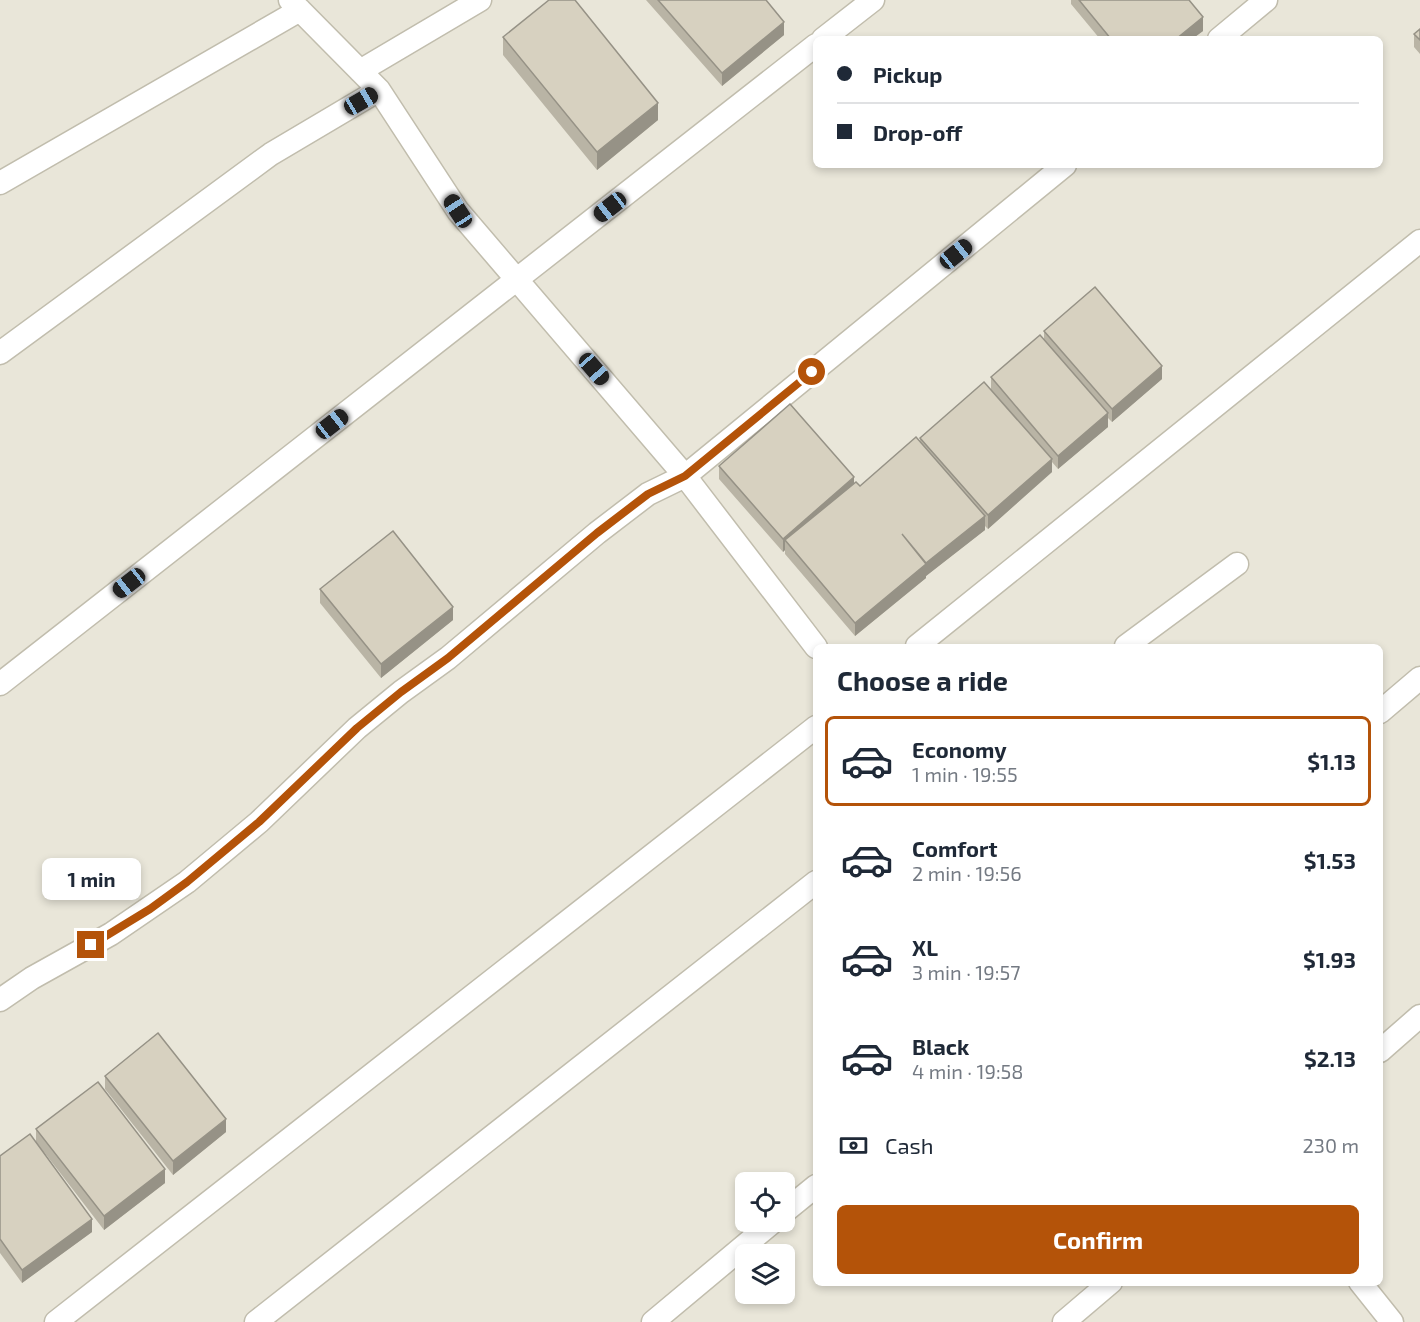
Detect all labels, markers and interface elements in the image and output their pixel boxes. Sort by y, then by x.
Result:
text: Pickup [873,61,942,87]
car [341,84,381,118]
text: Drop-off [873,119,962,145]
car [590,189,630,225]
car [441,191,475,231]
car [936,236,976,272]
car [575,350,613,388]
route start [798,358,825,385]
car [312,406,352,442]
car [109,565,149,601]
text: Choose a ride [837,664,1008,696]
icon: car [840,734,894,788]
text: Economy [912,736,1007,762]
text: $1.13 [1307,748,1356,774]
text: 1 min · 19:55 [912,762,1018,786]
icon: car [840,833,894,887]
text: Comfort [912,835,997,861]
text: $1.53 [1304,847,1356,873]
callout: 1 min [42,858,140,900]
text: 2 min · 19:56 [912,861,1022,885]
text: 1 min [67,867,116,891]
route end [77,931,104,958]
icon: car [840,932,894,986]
text: XL [912,934,938,960]
text: $1.93 [1303,946,1356,972]
text: 3 min · 19:57 [912,960,1020,984]
icon: car [840,1031,894,1085]
text: Black [912,1033,969,1059]
text: $2.13 [1304,1045,1356,1071]
text: 4 min · 19:58 [912,1059,1023,1083]
icon: cash [837,1129,870,1162]
text: Cash [885,1132,934,1158]
text: 230 m [1303,1133,1359,1157]
map controls [735,1172,795,1304]
button: locate [735,1172,795,1232]
button: Confirm [837,1205,1359,1274]
button: layers [735,1244,795,1304]

